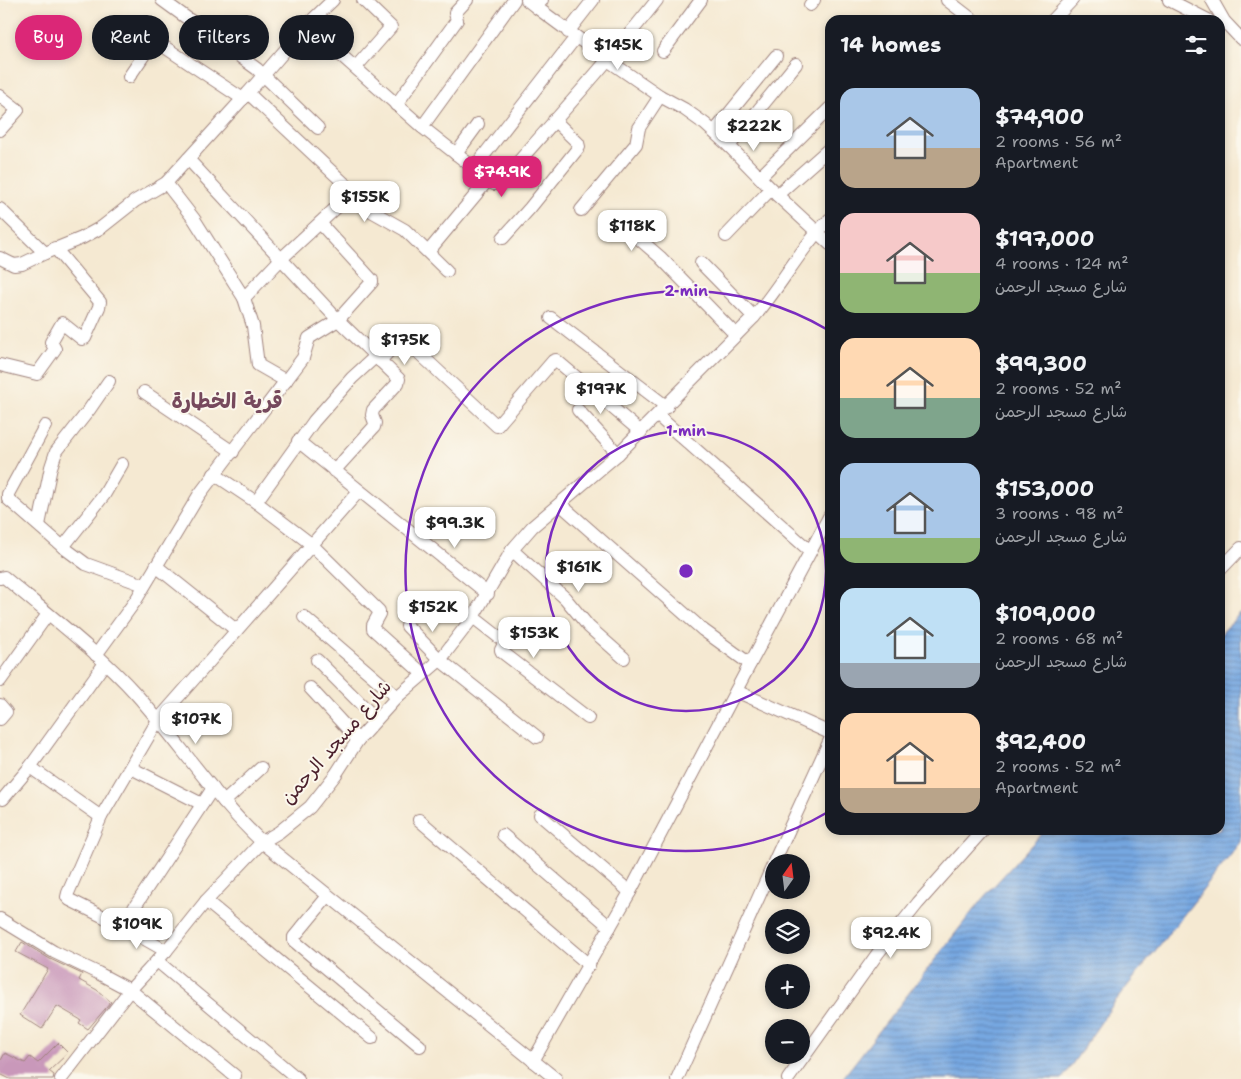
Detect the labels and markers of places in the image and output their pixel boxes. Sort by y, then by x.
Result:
pin: $145K [583,28,653,71]
pin: $222K [719,110,789,152]
pin: $74.9K [461,156,543,198]
pin: $155K [330,180,400,223]
pin: $118K [597,210,667,252]
pin: $175K [370,324,440,366]
pin: $197K [566,372,636,415]
pin: $99.3K [414,506,496,549]
pin: $161K [544,550,614,593]
centre of rings [677,562,695,580]
pin: $152K [398,590,468,633]
pin: $153K [499,616,569,659]
pin: $107K [161,702,231,745]
pin: $109K [102,908,172,950]
pin: $92.4K [850,916,932,959]

